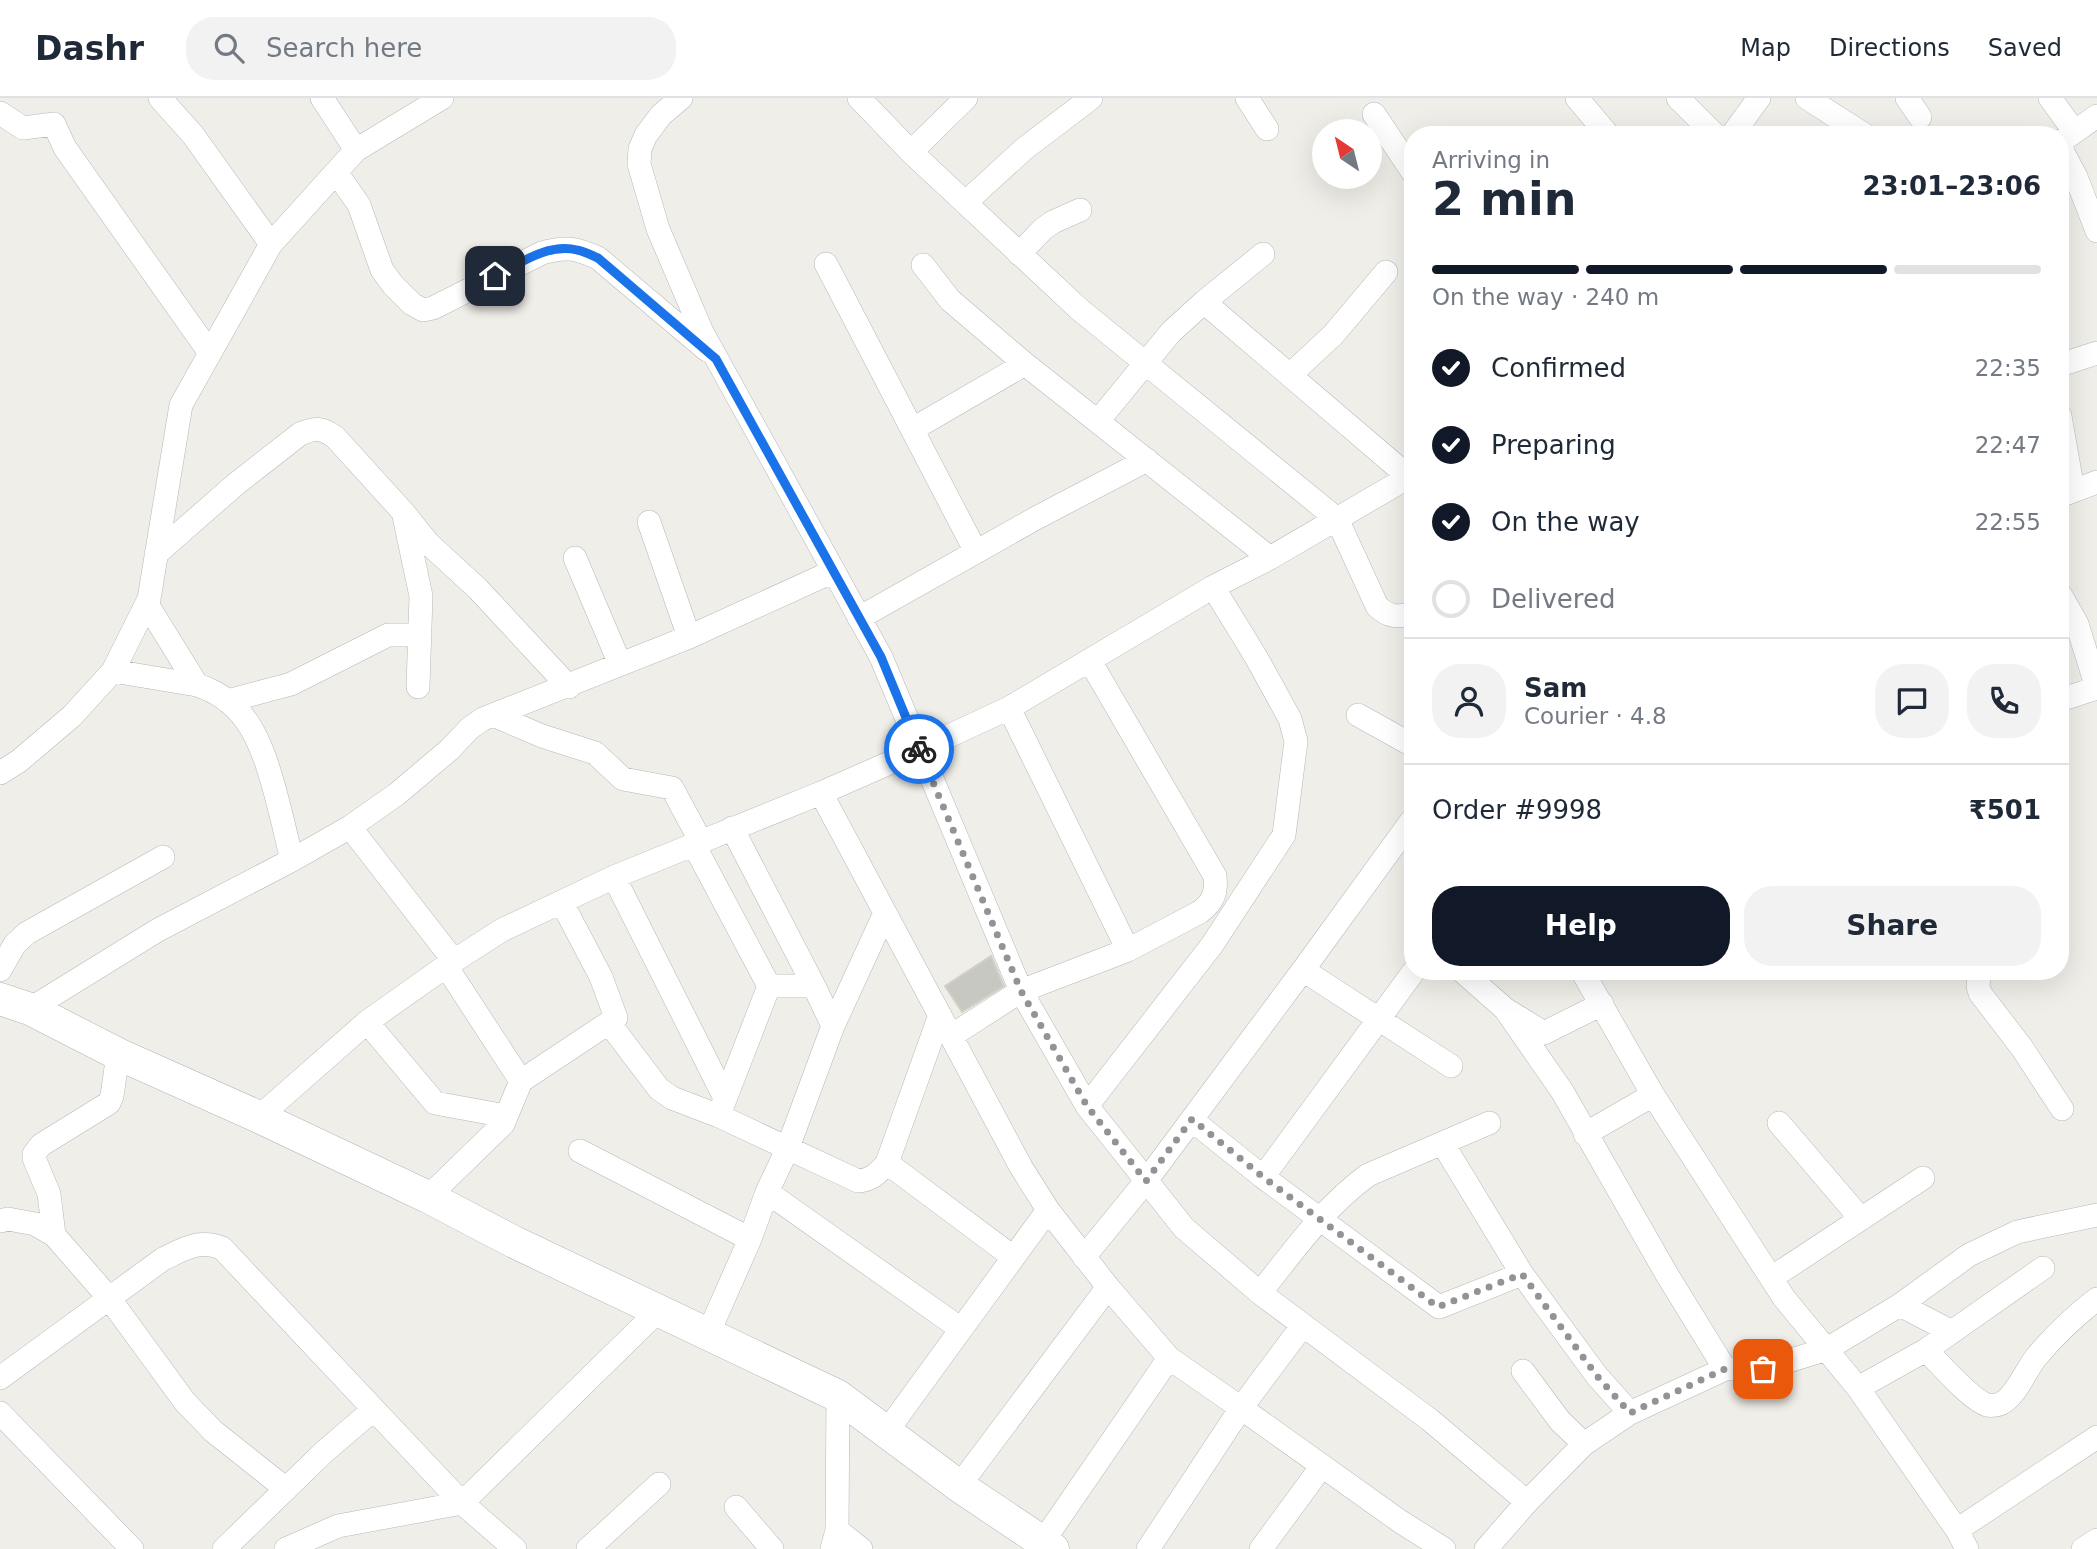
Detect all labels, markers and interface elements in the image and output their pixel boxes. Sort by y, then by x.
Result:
search box [186,17,676,80]
text: Dashr [35,29,144,68]
icon: search [210,29,248,67]
text: Search here [266,33,422,63]
text: Map [1740,34,1791,62]
text: Directions [1829,34,1950,62]
text: Saved [1988,34,2062,62]
north arrow [1312,119,1382,189]
map controls [1312,119,1382,189]
text: Arriving in [1432,147,1550,173]
text: 23:01–23:06 [1862,171,2041,201]
text: 2 min [1432,172,1576,226]
pin [465,246,525,306]
icon: home [476,257,514,295]
text: On the way · 240 m [1432,284,1659,310]
icon: check [1432,349,1470,387]
text: Confirmed [1491,353,1626,383]
text: 22:35 [1975,355,2041,381]
icon: check [1432,426,1470,464]
text: Preparing [1491,430,1616,460]
text: 22:47 [1975,432,2041,458]
icon: check [1432,503,1470,541]
text: On the way [1491,507,1640,537]
text: 22:55 [1975,509,2041,535]
text: Delivered [1491,584,1615,614]
button: person [1432,664,1506,738]
button: chat [1875,664,1949,738]
button: phone [1967,664,2041,738]
text: Sam [1524,673,1587,703]
text: Courier · 4.8 [1524,703,1667,729]
courier [884,714,954,784]
icon: bike [900,730,938,768]
text: Order #9998 [1432,795,1602,825]
text: ₹501 [1969,795,2041,825]
button: Help [1432,886,1730,966]
button: Share [1744,886,2041,966]
pin [1733,1339,1793,1399]
icon: bag [1744,1350,1782,1388]

